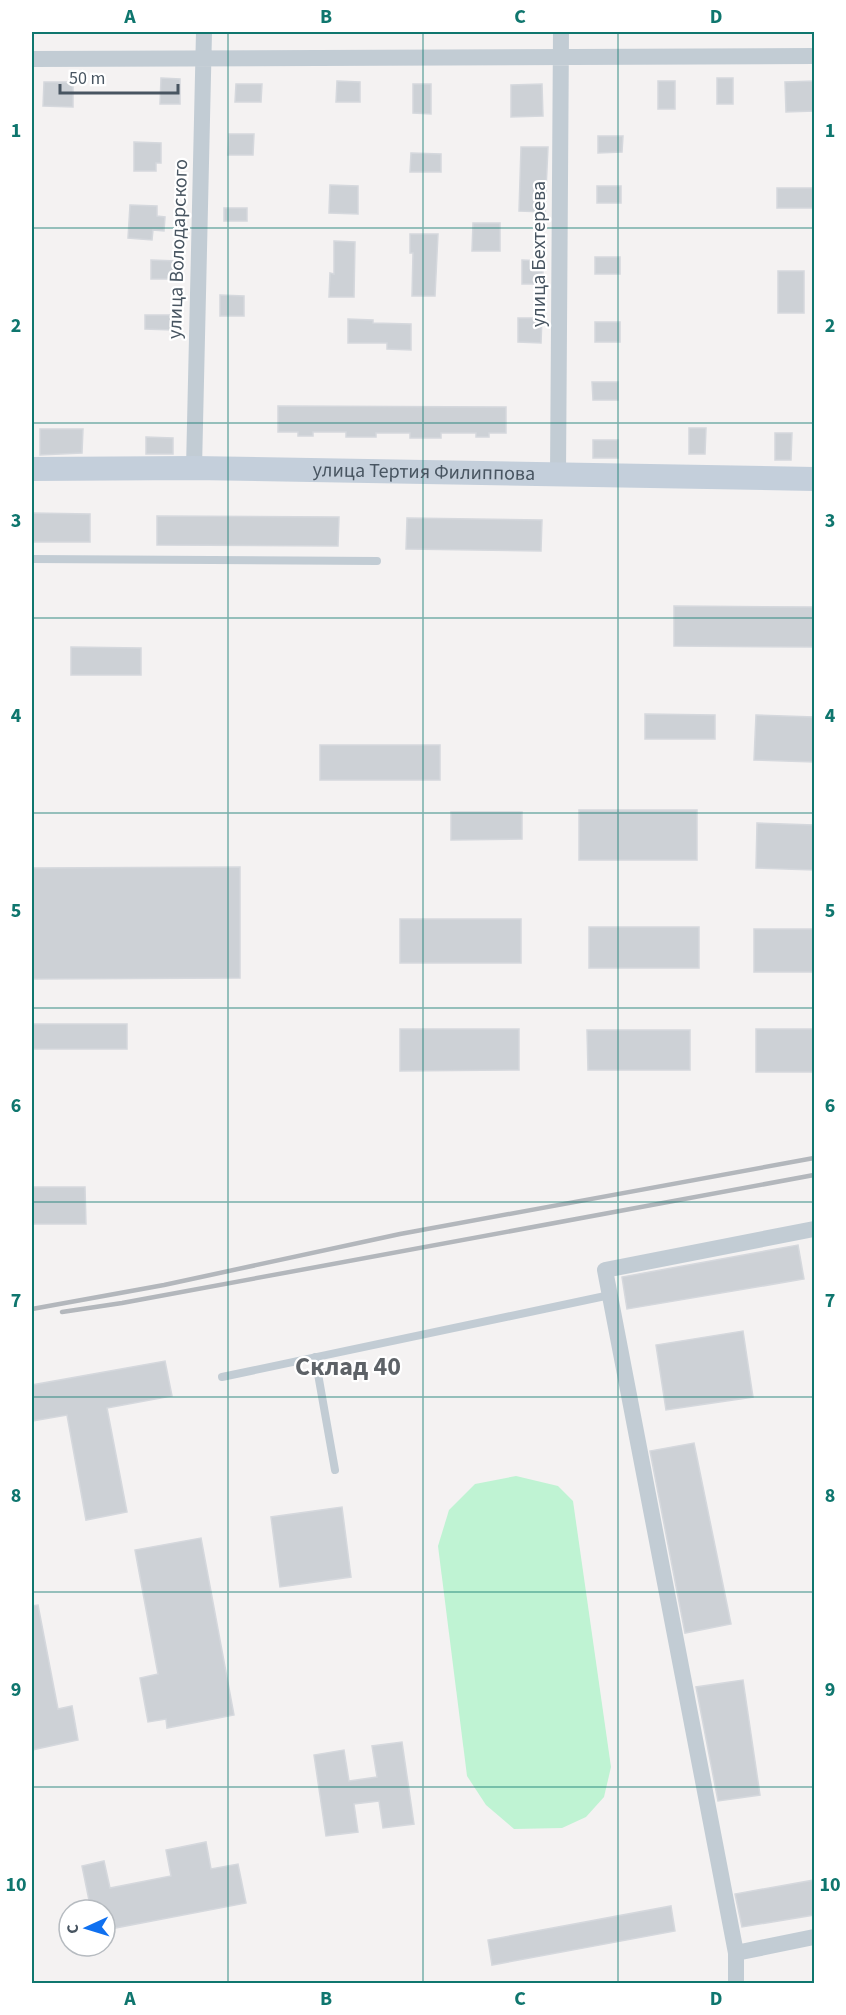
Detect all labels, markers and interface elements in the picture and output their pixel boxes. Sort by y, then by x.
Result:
text: A [123,3,136,31]
text: B [320,3,332,31]
text: C [514,3,526,31]
text: D [710,3,722,31]
scale bar [60,57,178,95]
text: 50 m [69,66,105,91]
text: 1 [11,117,21,145]
text: 1 [825,117,835,145]
street label: улица Володарского [161,159,195,339]
street label: улица Бехтерева [525,181,553,327]
text: 2 [11,312,21,340]
text: 2 [825,312,835,340]
street label: улица Тертия Филиппова [312,456,535,488]
text: 3 [11,507,21,535]
text: 3 [825,507,835,535]
text: 4 [11,702,22,730]
text: 4 [825,702,836,730]
text: 5 [11,897,21,925]
text: 5 [825,897,835,925]
text: 6 [11,1092,21,1120]
text: 6 [825,1092,835,1120]
text: 7 [11,1287,21,1315]
text: 7 [825,1287,835,1315]
district label: Склад 40 [295,1348,401,1385]
text: 8 [11,1482,21,1510]
text: 8 [825,1482,835,1510]
text: 9 [11,1676,21,1704]
text: 9 [825,1676,835,1704]
text: 10 [5,1871,27,1899]
text: 10 [819,1871,841,1899]
north arrow [57,1898,117,1958]
text: С [62,1924,84,1934]
text: A [123,1985,136,2013]
text: B [320,1985,332,2013]
text: C [514,1985,526,2013]
text: D [710,1985,722,2013]

